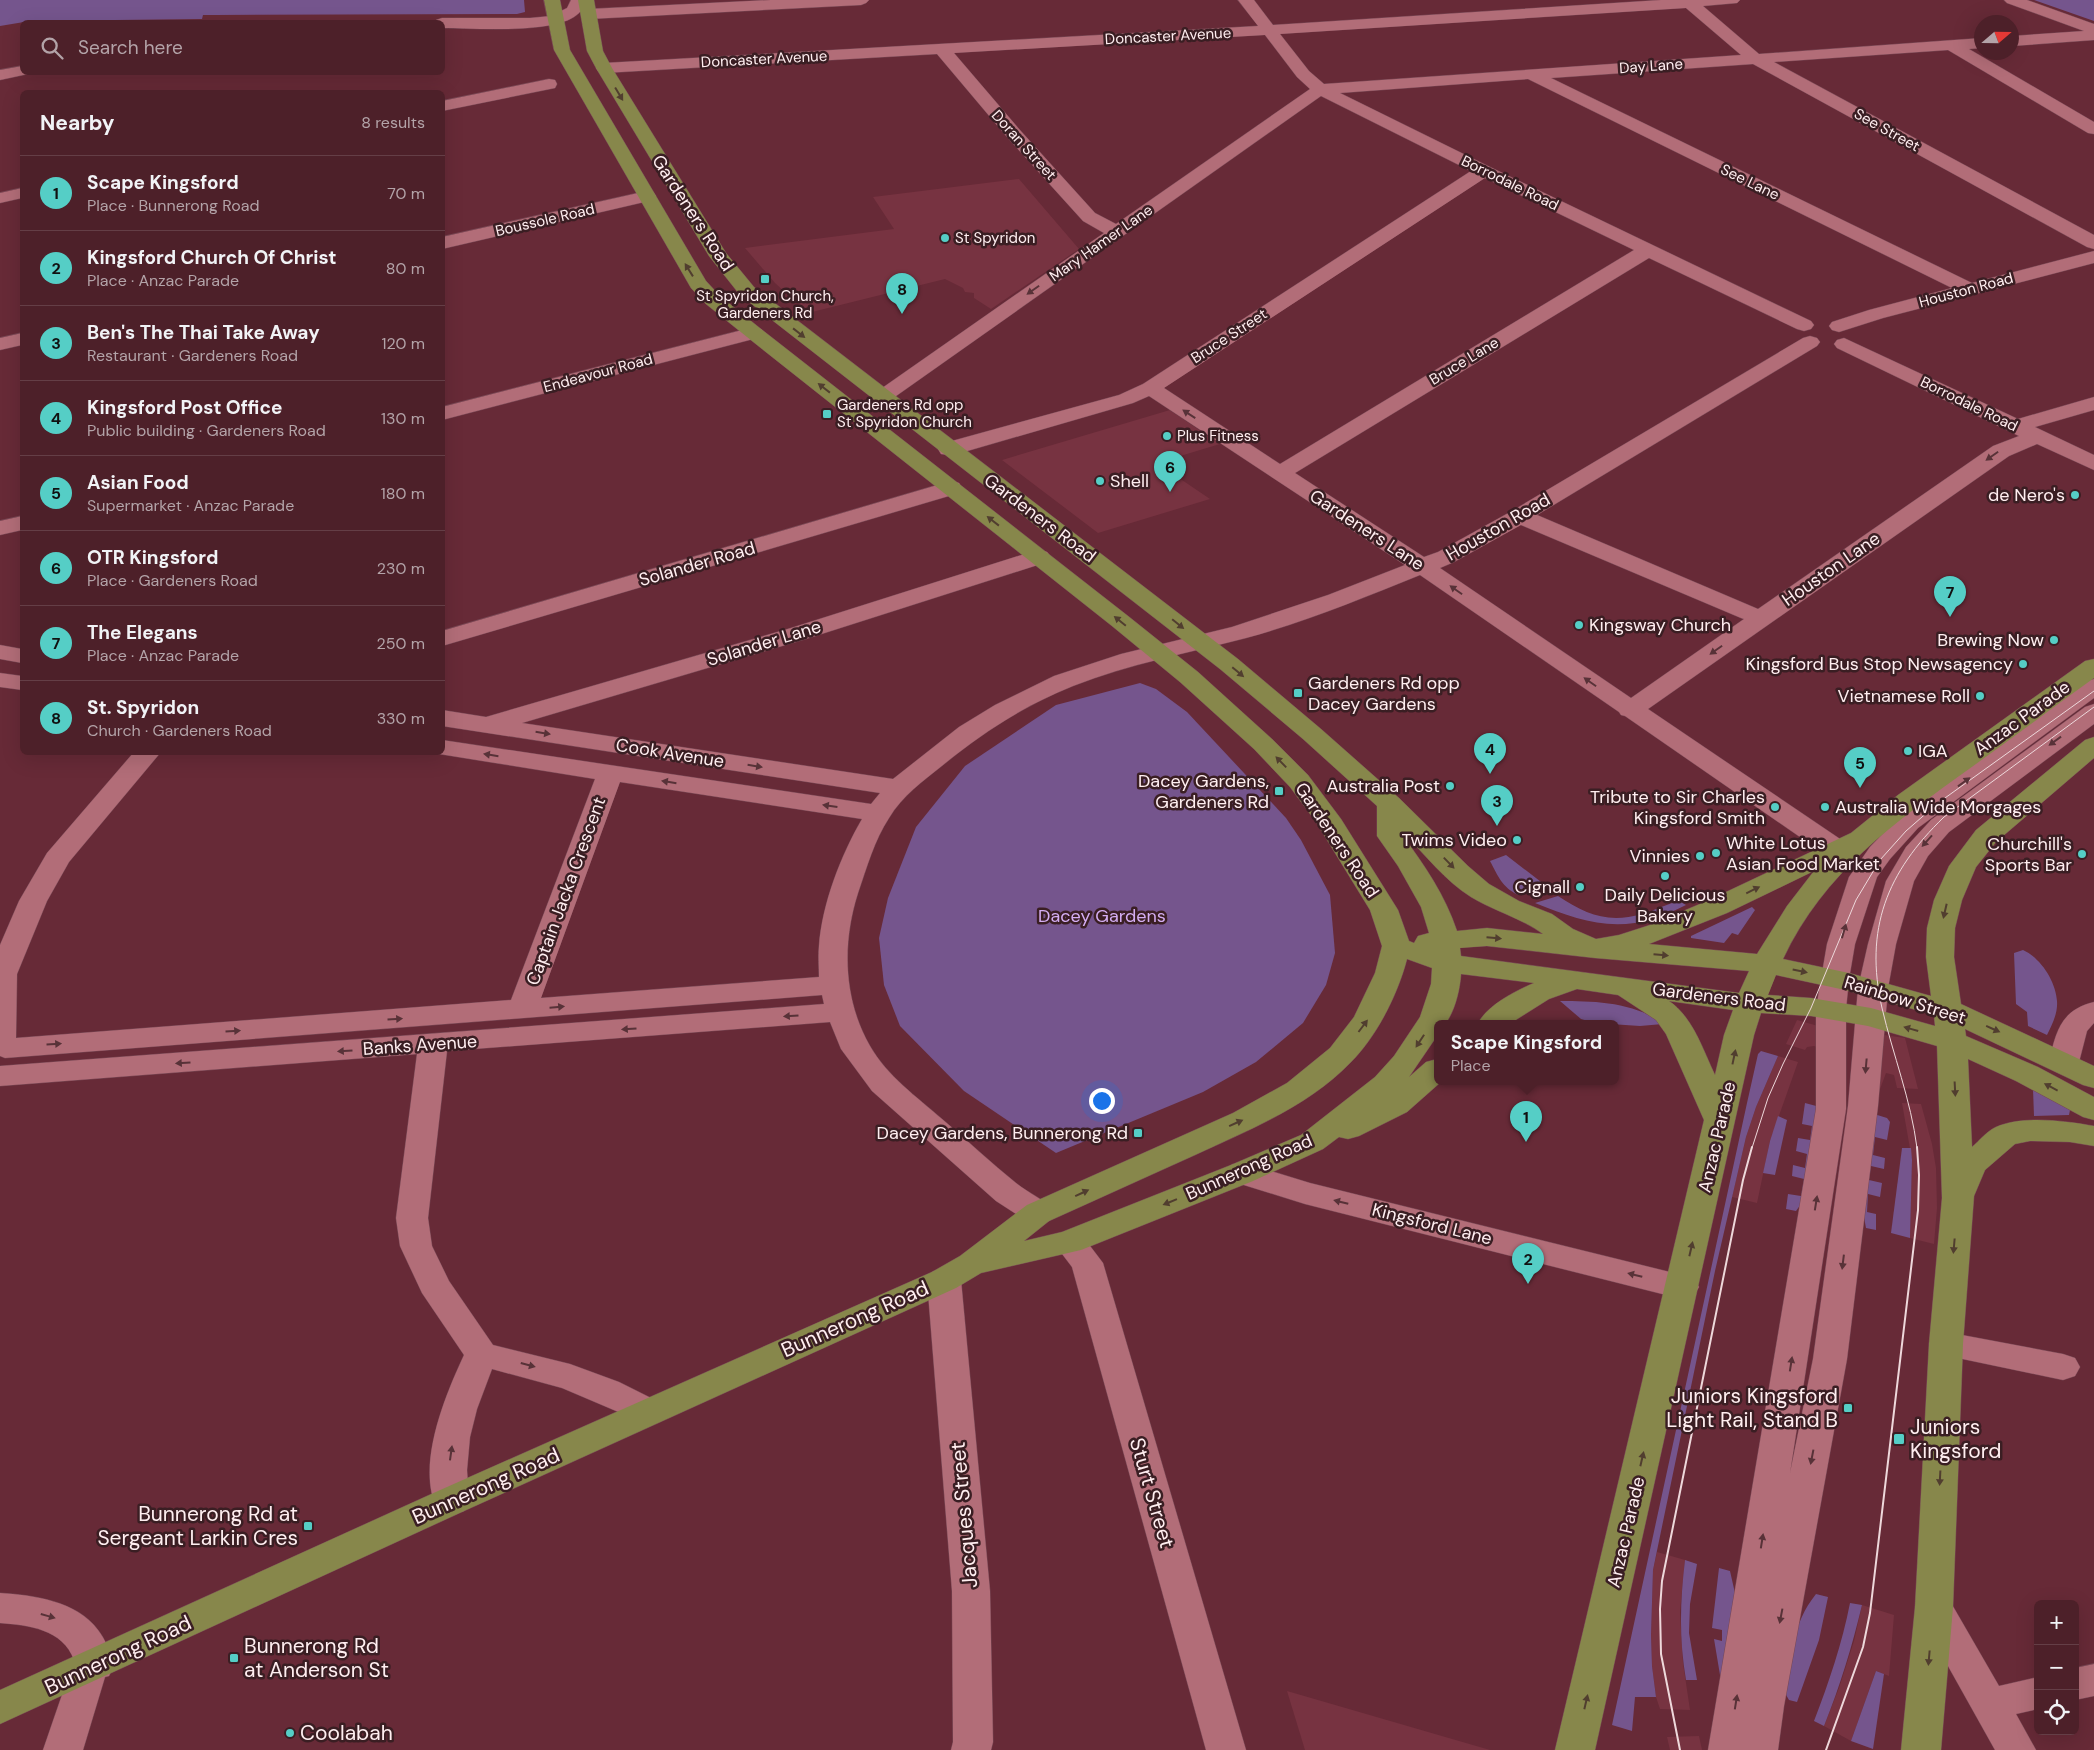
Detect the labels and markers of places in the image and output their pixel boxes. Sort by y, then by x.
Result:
place label: St Spyridon [955,228,1035,248]
marker: St Spyridon [939,232,951,244]
marker: St Spyridon Church, Gardeners Rd [759,273,771,285]
pin: 8 [886,273,918,314]
place label: St Spyridon Church, Gardeners Rd [696,286,834,323]
place label: Gardeners Rd opp St Spyridon Church [837,395,972,432]
marker: Gardeners Rd opp St Spyridon Church [821,408,833,420]
place label: Plus Fitness [1177,426,1259,446]
marker: Plus Fitness [1161,430,1173,442]
pin: 6 [1154,451,1186,492]
place label: Shell [1110,469,1149,493]
marker: Shell [1094,475,1106,487]
place label: de Nero's [1988,483,2065,507]
marker: de Nero's [2069,489,2081,501]
pin: 7 [1934,576,1966,617]
place label: Kingsway Church [1589,613,1731,637]
marker: Kingsway Church [1573,619,1585,631]
place label: Brewing Now [1937,628,2044,652]
marker: Brewing Now [2048,634,2060,646]
place label: Kingsford Bus Stop Newsagency [1746,652,2013,676]
marker: Kingsford Bus Stop Newsagency [2017,658,2029,670]
place label: Gardeners Rd opp Dacey Gardens [1308,671,1460,716]
place label: Vietnamese Roll [1837,684,1970,708]
marker: Gardeners Rd opp Dacey Gardens [1292,687,1304,699]
marker: Vietnamese Roll [1974,690,1986,702]
pin: 4 [1474,733,1506,774]
place label: IGA [1918,739,1948,763]
marker: IGA [1902,745,1914,757]
pin: 5 [1844,747,1876,788]
place label: Dacey Gardens, Gardeners Rd [1138,769,1269,814]
place label: Australia Post [1327,774,1440,798]
marker: Australia Post [1444,780,1456,792]
marker: Dacey Gardens, Gardeners Rd [1273,785,1285,797]
pin: 3 [1481,785,1513,826]
place label: Tribute to Sir Charles Kingsford Smith [1590,785,1765,830]
place label: Australia Wide Morgages [1835,795,2041,819]
marker: Tribute to Sir Charles Kingsford Smith [1769,801,1781,813]
marker: Australia Wide Morgages [1819,801,1831,813]
place label: Twims Video [1401,828,1507,852]
place label: White Lotus Asian Food Market [1726,831,1880,876]
place label: Churchill's Sports Bar [1985,832,2072,877]
marker: Twims Video [1511,834,1523,846]
place label: Vinnies [1629,844,1690,868]
marker: White Lotus Asian Food Market [1710,847,1722,859]
marker: Churchill's Sports Bar [2076,848,2088,860]
marker: Vinnies [1694,850,1706,862]
marker: Daily Delicious Bakery [1659,870,1671,882]
place label: Cignall [1515,875,1570,899]
marker: Cignall [1574,881,1586,893]
place label: Daily Delicious Bakery [1605,883,1725,928]
pin: 1 [1510,1101,1542,1142]
place label: Dacey Gardens, Bunnerong Rd [877,1121,1128,1145]
marker: Dacey Gardens, Bunnerong Rd [1132,1127,1144,1139]
pin: 2 [1512,1243,1544,1284]
place label: Juniors Kingsford Light Rail, Stand B [1666,1382,1838,1434]
marker: Juniors Kingsford Light Rail, Stand B [1842,1402,1854,1414]
place label: Juniors Kingsford [1910,1413,2001,1465]
marker: Juniors Kingsford [1892,1432,1906,1446]
place label: Bunnerong Rd at Sergeant Larkin Cres [97,1500,298,1552]
marker: Bunnerong Rd at Sergeant Larkin Cres [302,1520,314,1532]
place label: Bunnerong Rd at Anderson St [244,1632,389,1684]
marker: Bunnerong Rd at Anderson St [228,1652,240,1664]
place label: Coolabah [300,1719,393,1747]
marker: Coolabah [284,1727,296,1739]

